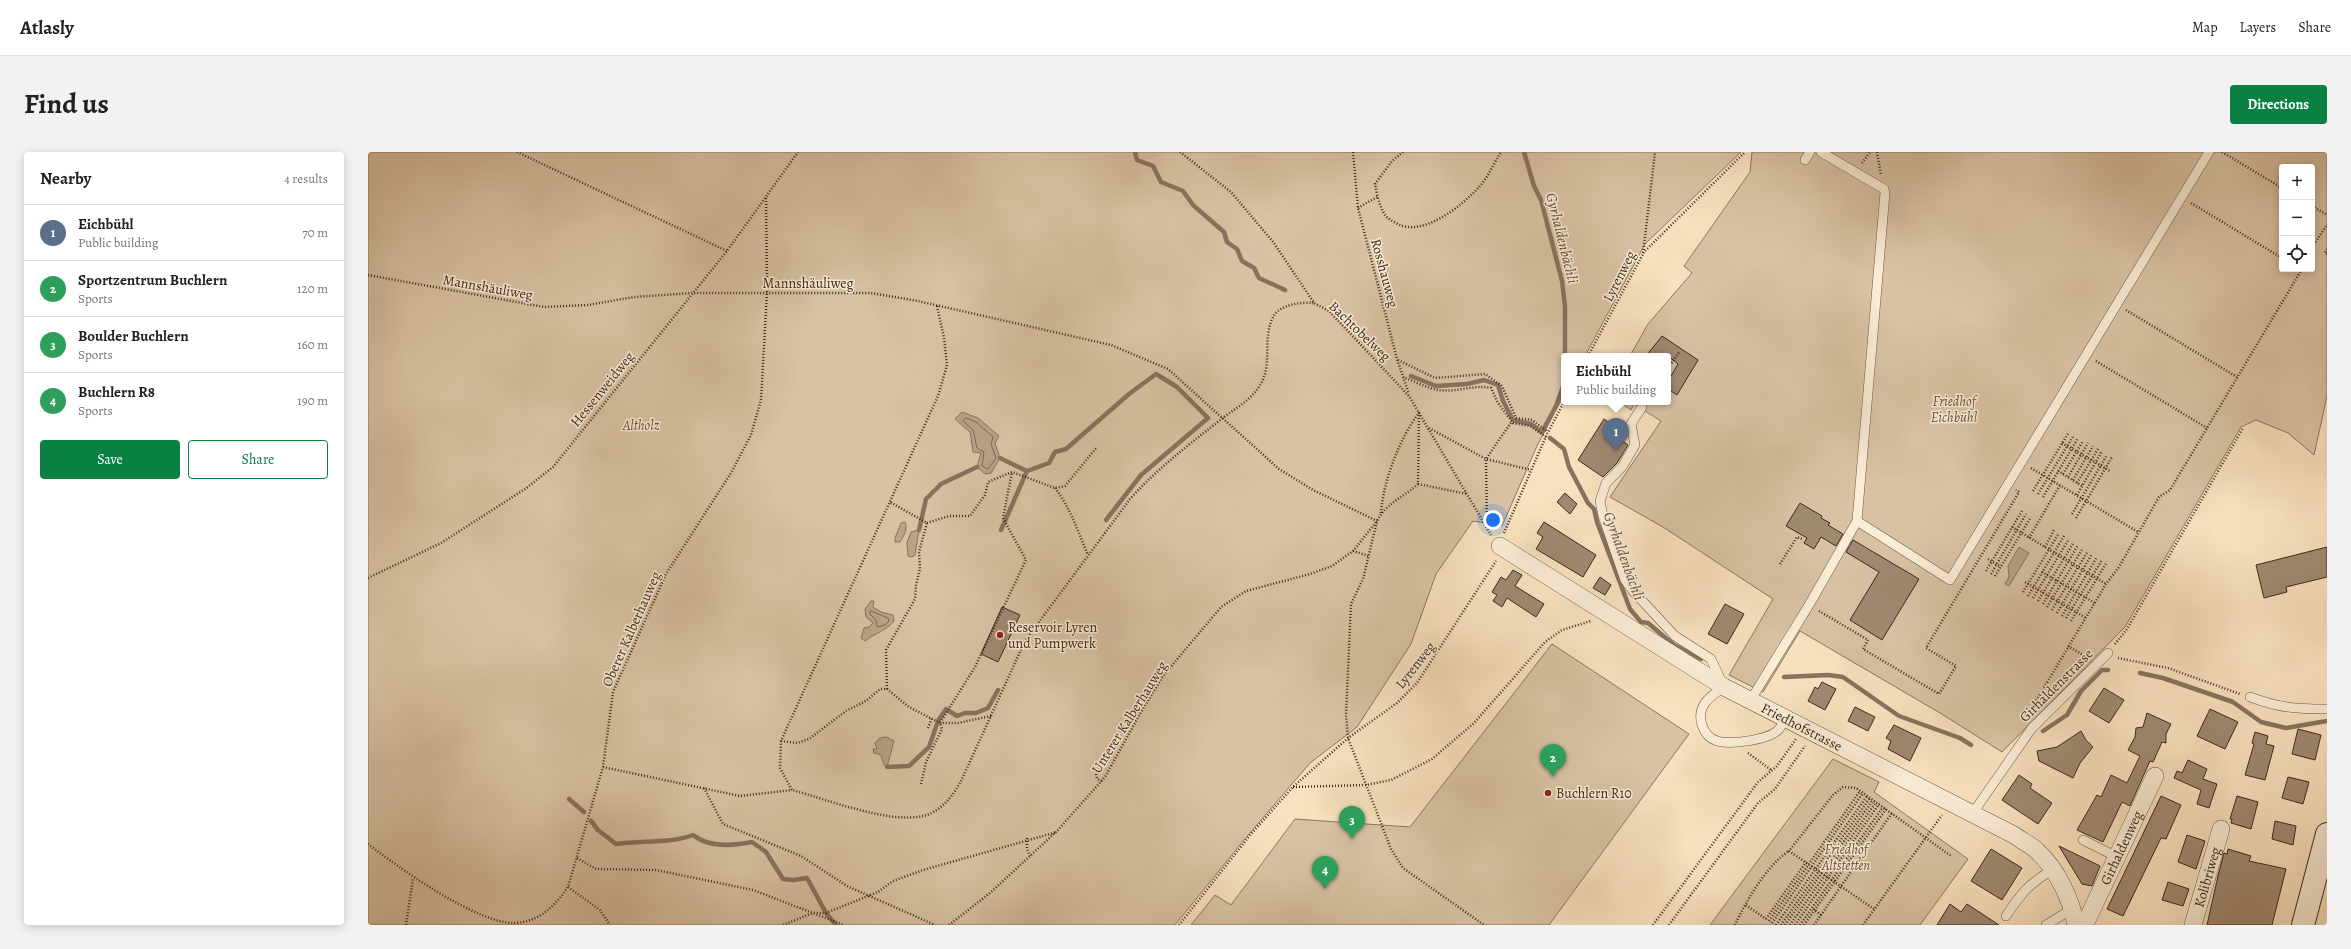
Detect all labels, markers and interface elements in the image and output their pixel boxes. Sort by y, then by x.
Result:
text: Atlasly [20,15,74,41]
text: Map [2192,18,2218,37]
text: Layers [2240,18,2276,37]
text: Share [2298,18,2331,37]
text: Find us [24,85,109,123]
button: Directions [2230,85,2327,124]
map controls [2279,164,2315,272]
button: + [2279,164,2315,200]
text: Nearby [40,167,91,190]
text: 4 results [284,170,328,187]
water label: Gyrhaldenbächli [1541,191,1583,285]
button: − [2279,200,2315,236]
text: Eichbühl [78,214,134,234]
text: 1 [51,224,55,241]
text: 70 m [302,224,328,241]
text: Public building [78,234,158,251]
button: locate [2279,236,2315,272]
street label: Rosshauweg [1366,237,1403,310]
street label: Lyrenweg [1599,247,1640,305]
text: Sportzentrum Buchlern [78,270,227,290]
street label: Mannshäuliweg [441,270,534,305]
street label: Mannshäuliweg [763,274,853,293]
text: 2 [50,280,56,297]
text: 120 m [297,280,328,297]
text: Sports [78,290,113,307]
street label: Bachtobelweg [1324,297,1395,366]
text: Boulder Buchlern [78,326,189,346]
text: 3 [50,336,56,353]
text: 160 m [297,336,328,353]
text: Sports [78,346,113,363]
street label: Hessenweidweg [566,348,639,431]
popup [1561,353,1671,405]
text: Eichbühl [1576,361,1631,381]
text: Public building [1576,381,1656,398]
text: Buchlern R8 [78,382,155,402]
text: 4 [50,392,56,409]
text: 190 m [297,392,328,409]
park label: Friedhof Eichbühl [1931,392,1979,427]
text: Sports [78,402,113,419]
park label: Altholz [622,416,660,435]
pin: 1 [1603,418,1629,451]
button: Save [40,440,180,479]
button: Share [188,440,328,479]
water label: Gyrhaldenbächli [1599,509,1649,603]
your location [1483,510,1503,530]
street label: Oberer Kalberhauweg [597,569,665,690]
place label: Reservoir Lyren und Pumpwerk [1008,618,1098,653]
marker: Reservoir Lyren und Pumpwerk [995,630,1005,640]
street label: Lyrenweg [1391,638,1440,693]
street label: Girhaldenstrasse [2015,644,2097,726]
street label: Unterer Kalberhauweg [1087,657,1172,777]
street label: Friedhofstrasse [1758,699,1845,756]
pin: 2 [1540,744,1566,777]
place label: Buchlern R10 [1556,784,1632,803]
marker: Buchlern R10 [1543,788,1553,798]
pin: 3 [1339,806,1365,839]
street label: Girhaldenweg [2096,808,2147,888]
park label: Friedhof Altstetten [1821,840,1871,875]
street label: Kolibriweg [2190,845,2225,910]
pin: 4 [1312,856,1338,889]

